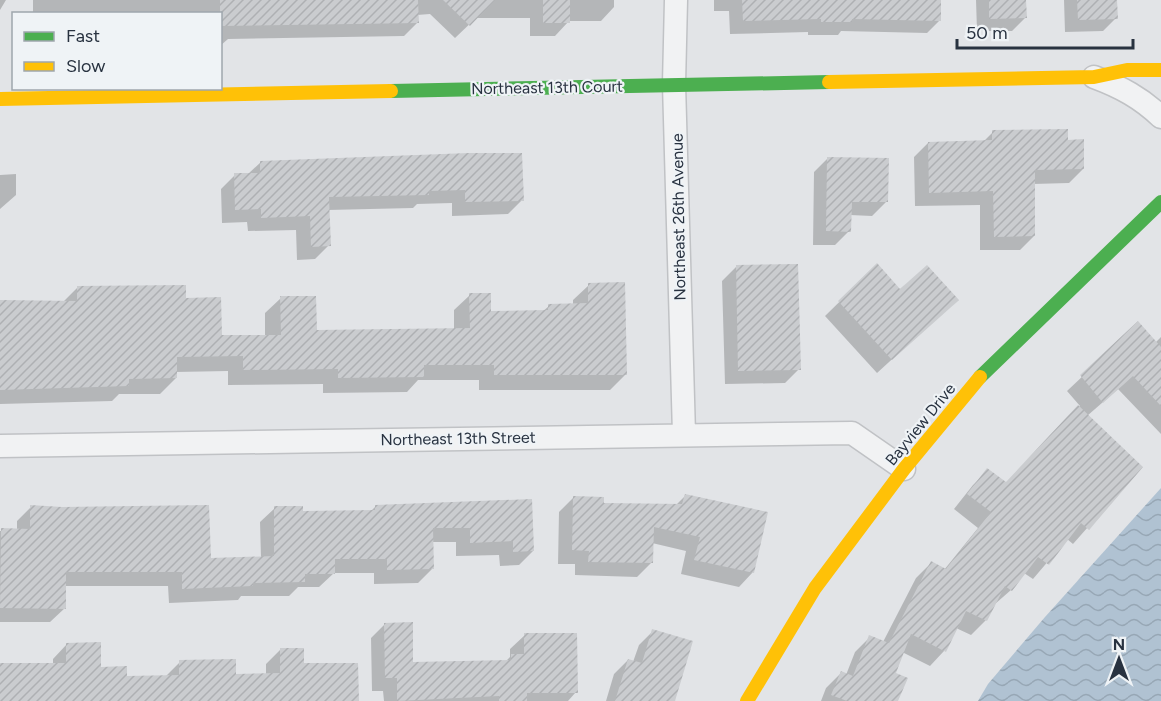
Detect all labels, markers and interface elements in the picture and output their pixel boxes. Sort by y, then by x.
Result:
legend [12,12,222,90]
scale bar [957,12,1132,50]
text: 50 m [966,22,1008,44]
text: Fast [66,25,100,47]
text: Slow [66,55,105,77]
street label: Northeast 13th Court [471,77,623,98]
street label: Northeast 26th Avenue [668,133,689,301]
street label: Bayview Drive [881,379,959,469]
street label: Northeast 13th Street [380,428,536,449]
north arrow [1089,629,1149,689]
text: N [1113,635,1125,654]

